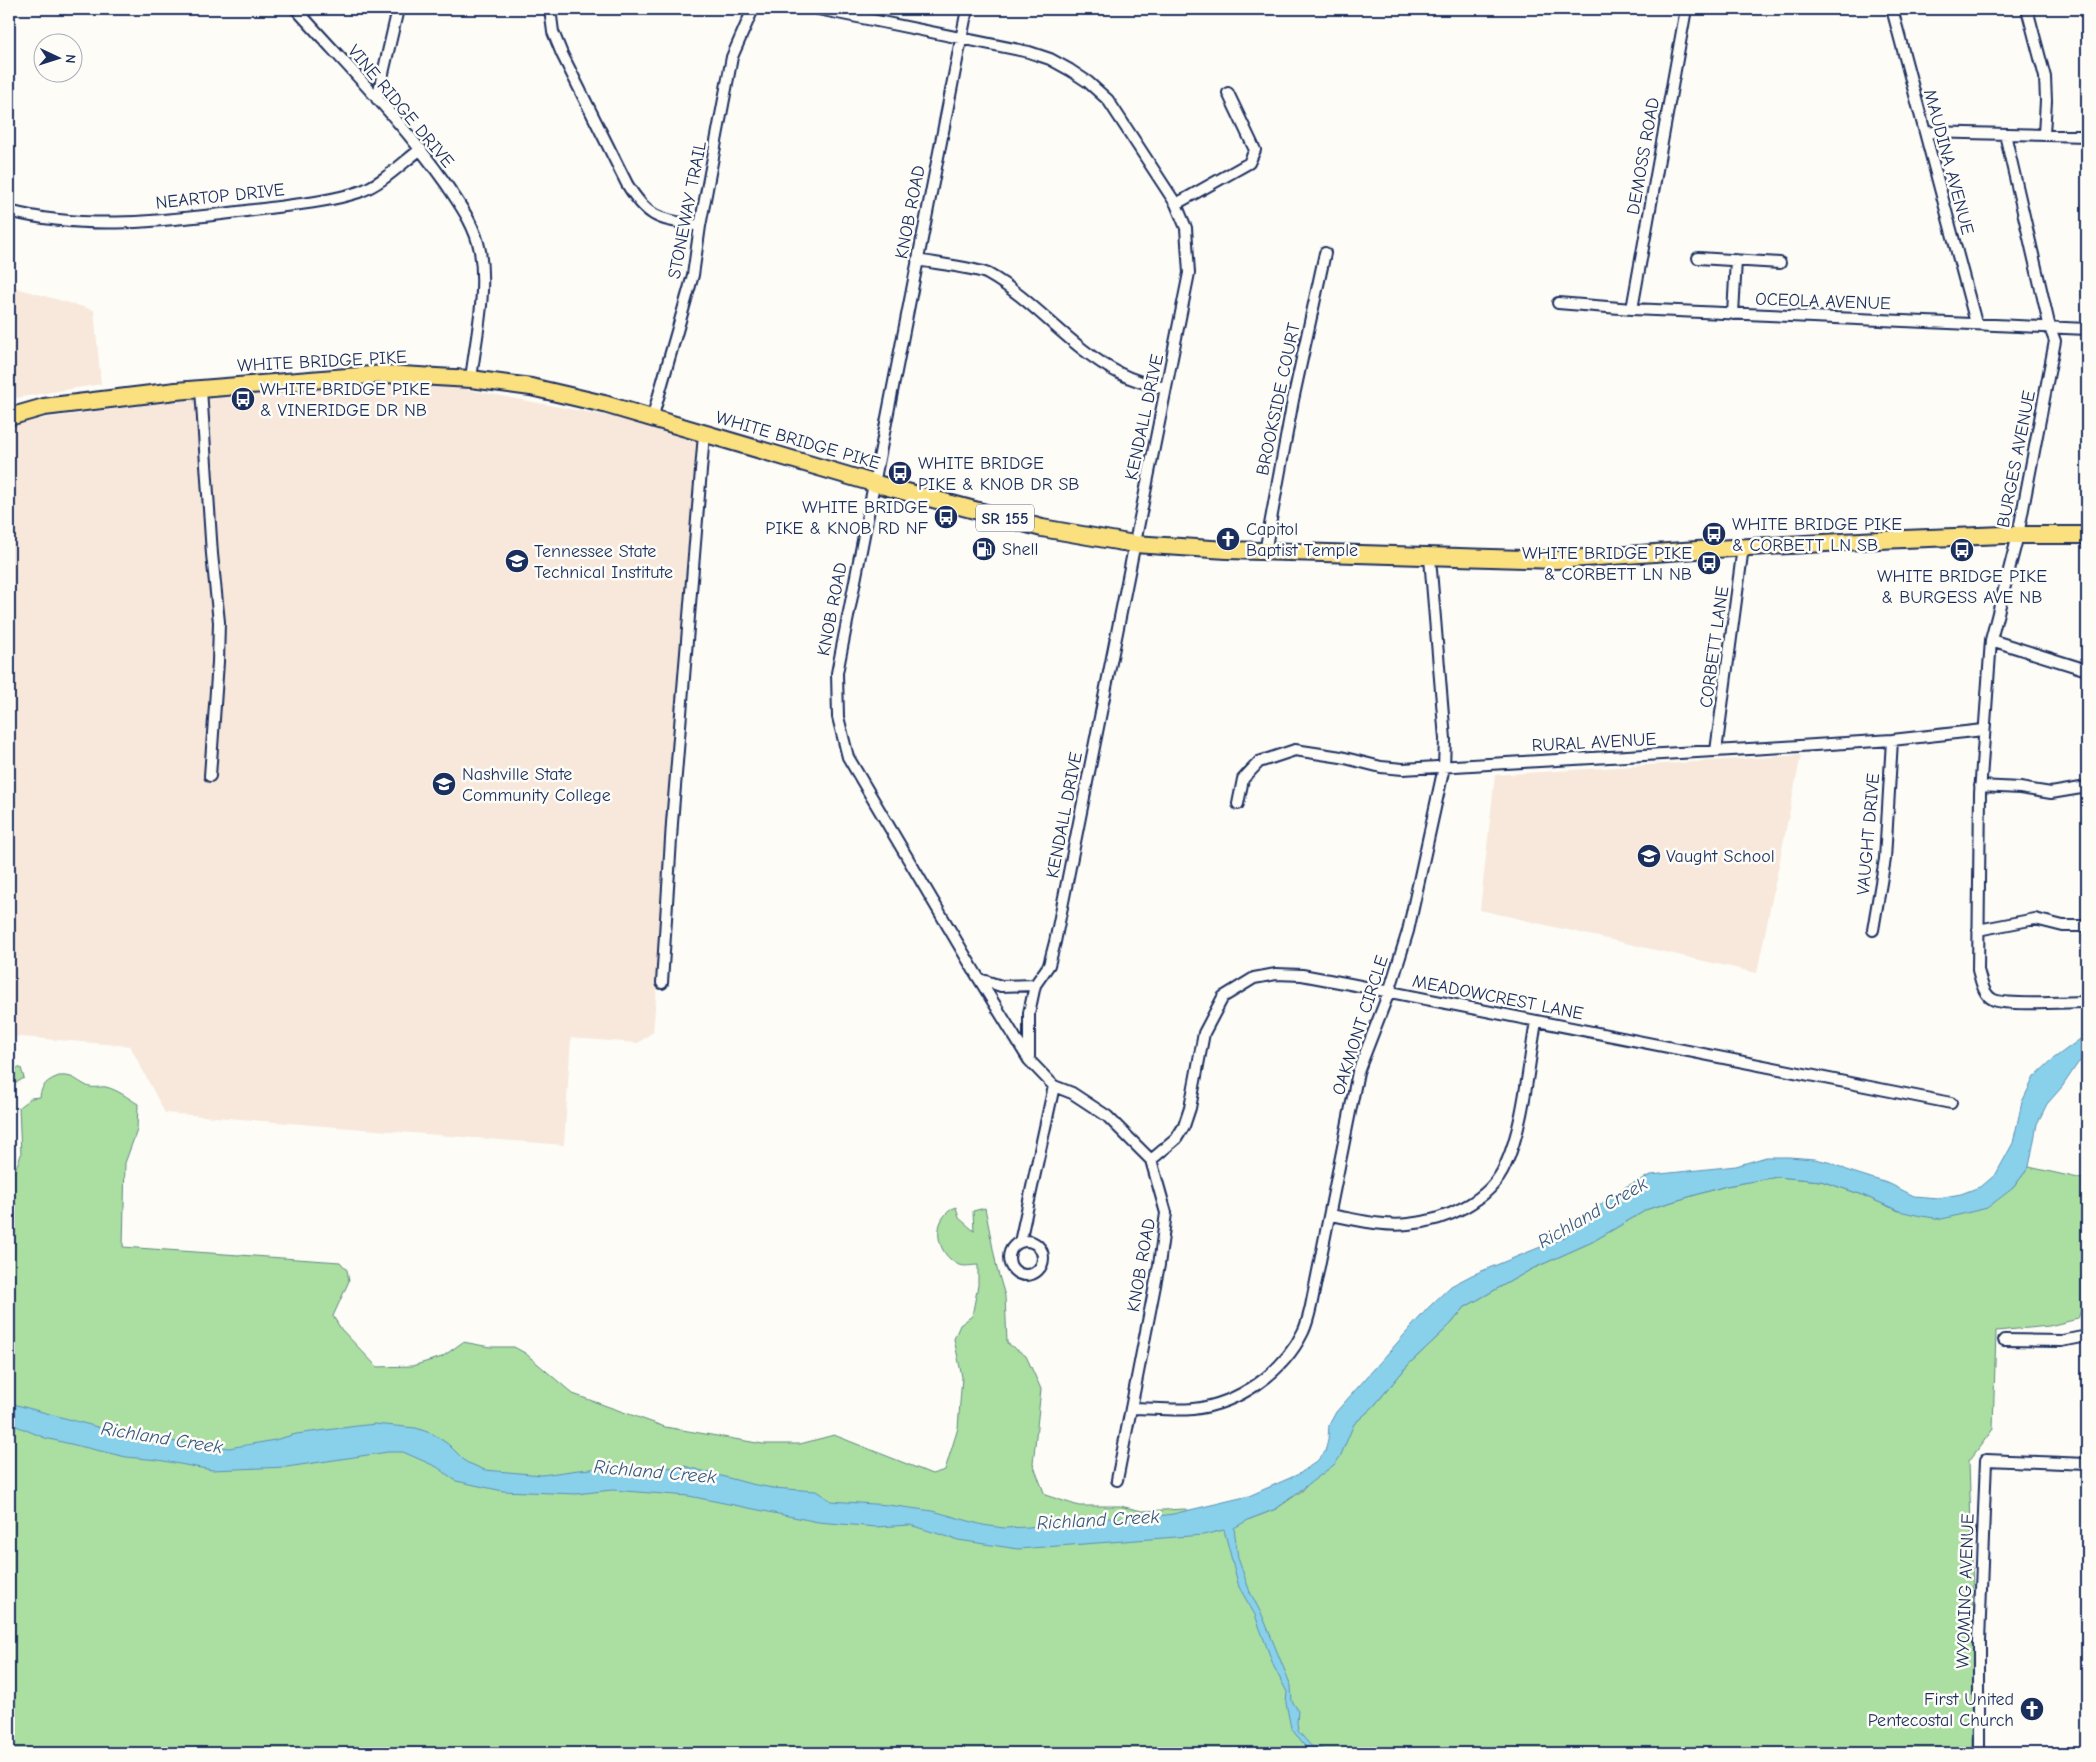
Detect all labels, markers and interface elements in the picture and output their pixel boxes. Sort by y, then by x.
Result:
north arrow [32,32,82,82]
street label: VINE RIDGE DRIVE [343,41,458,172]
text: N [62,54,79,64]
street label: MAUDINA AVENUE [1919,87,1978,237]
street label: DEMOSS ROAD [1623,96,1664,216]
street label: STONEWAY TRAIL [664,139,711,281]
street label: KNOB ROAD [891,164,930,261]
street label: NEARTOP DRIVE [155,179,286,214]
street label: OCEOLA AVENUE [1755,289,1891,314]
street label: BROOKSIDE COURT [1252,320,1305,477]
street label: WHITE BRIDGE PIKE [237,347,408,376]
street label: KENDALL DRIVE [1121,352,1168,482]
place label: WHITE BRIDGE PIKE & VINERIDGE DR NB [260,379,430,421]
bus stop icon: WHITE BRIDGE PIKE & VINERIDGE DR NB [230,386,256,412]
street label: BURGES AVENUE [1993,389,2040,529]
street label: WHITE BRIDGE PIKE [713,407,883,474]
place label: WHITE BRIDGE PIKE & KNOB DR SB [918,453,1080,495]
bus stop icon: WHITE BRIDGE PIKE & KNOB DR SB [887,460,913,486]
place label: WHITE BRIDGE PIKE & KNOB RD NF [765,497,929,539]
bus stop icon: WHITE BRIDGE PIKE & KNOB RD NF [933,504,959,530]
road number: SR 155 [976,504,1034,532]
place label: WHITE BRIDGE PIKE & CORBETT LN SB [1732,514,1902,556]
place label: Capitol Baptist Temple [1246,519,1358,561]
bus stop icon: WHITE BRIDGE PIKE & CORBETT LN SB [1701,521,1727,547]
church icon: Capitol Baptist Temple [1215,526,1241,552]
fuel station icon: Shell [971,536,997,562]
bus stop icon: WHITE BRIDGE PIKE & BURGESS AVE NB [1949,537,1975,563]
place label: Shell [1002,539,1039,560]
place label: Tennessee State Technical Institute [534,541,673,583]
place label: WHITE BRIDGE PIKE & CORBETT LN NB [1522,543,1692,585]
school or university icon: Tennessee State Technical Institute [504,548,530,574]
bus stop icon: WHITE BRIDGE PIKE & CORBETT LN NB [1696,550,1722,576]
street label: KNOB ROAD [813,561,852,658]
place label: WHITE BRIDGE PIKE & BURGESS AVE NB [1877,566,2047,608]
street label: CORBETT LANE [1696,585,1733,709]
street label: RURAL AVENUE [1531,729,1657,756]
street label: KENDALL DRIVE [1042,750,1087,880]
place label: Nashville State Community College [462,764,611,806]
school or university icon: Nashville State Community College [431,771,457,797]
street label: VAUGHT DRIVE [1853,772,1884,896]
school or university icon: Vaught School [1636,843,1662,869]
place label: Vaught School [1666,846,1775,867]
street label: OAKMONT CIRCLE [1328,952,1393,1098]
street label: MEADOWCREST LANE [1411,971,1585,1024]
water label: Richland Creek [1534,1172,1652,1253]
street label: KNOB ROAD [1123,1217,1160,1314]
water label: Richland Creek [99,1418,225,1459]
water label: Richland Creek [593,1456,718,1488]
water label: Richland Creek [1036,1506,1161,1534]
street label: WYOMING AVENUE [1952,1513,1979,1669]
place label: First United Pentecostal Church [1868,1689,2014,1731]
church icon: First United Pentecostal Church [2019,1696,2045,1722]

